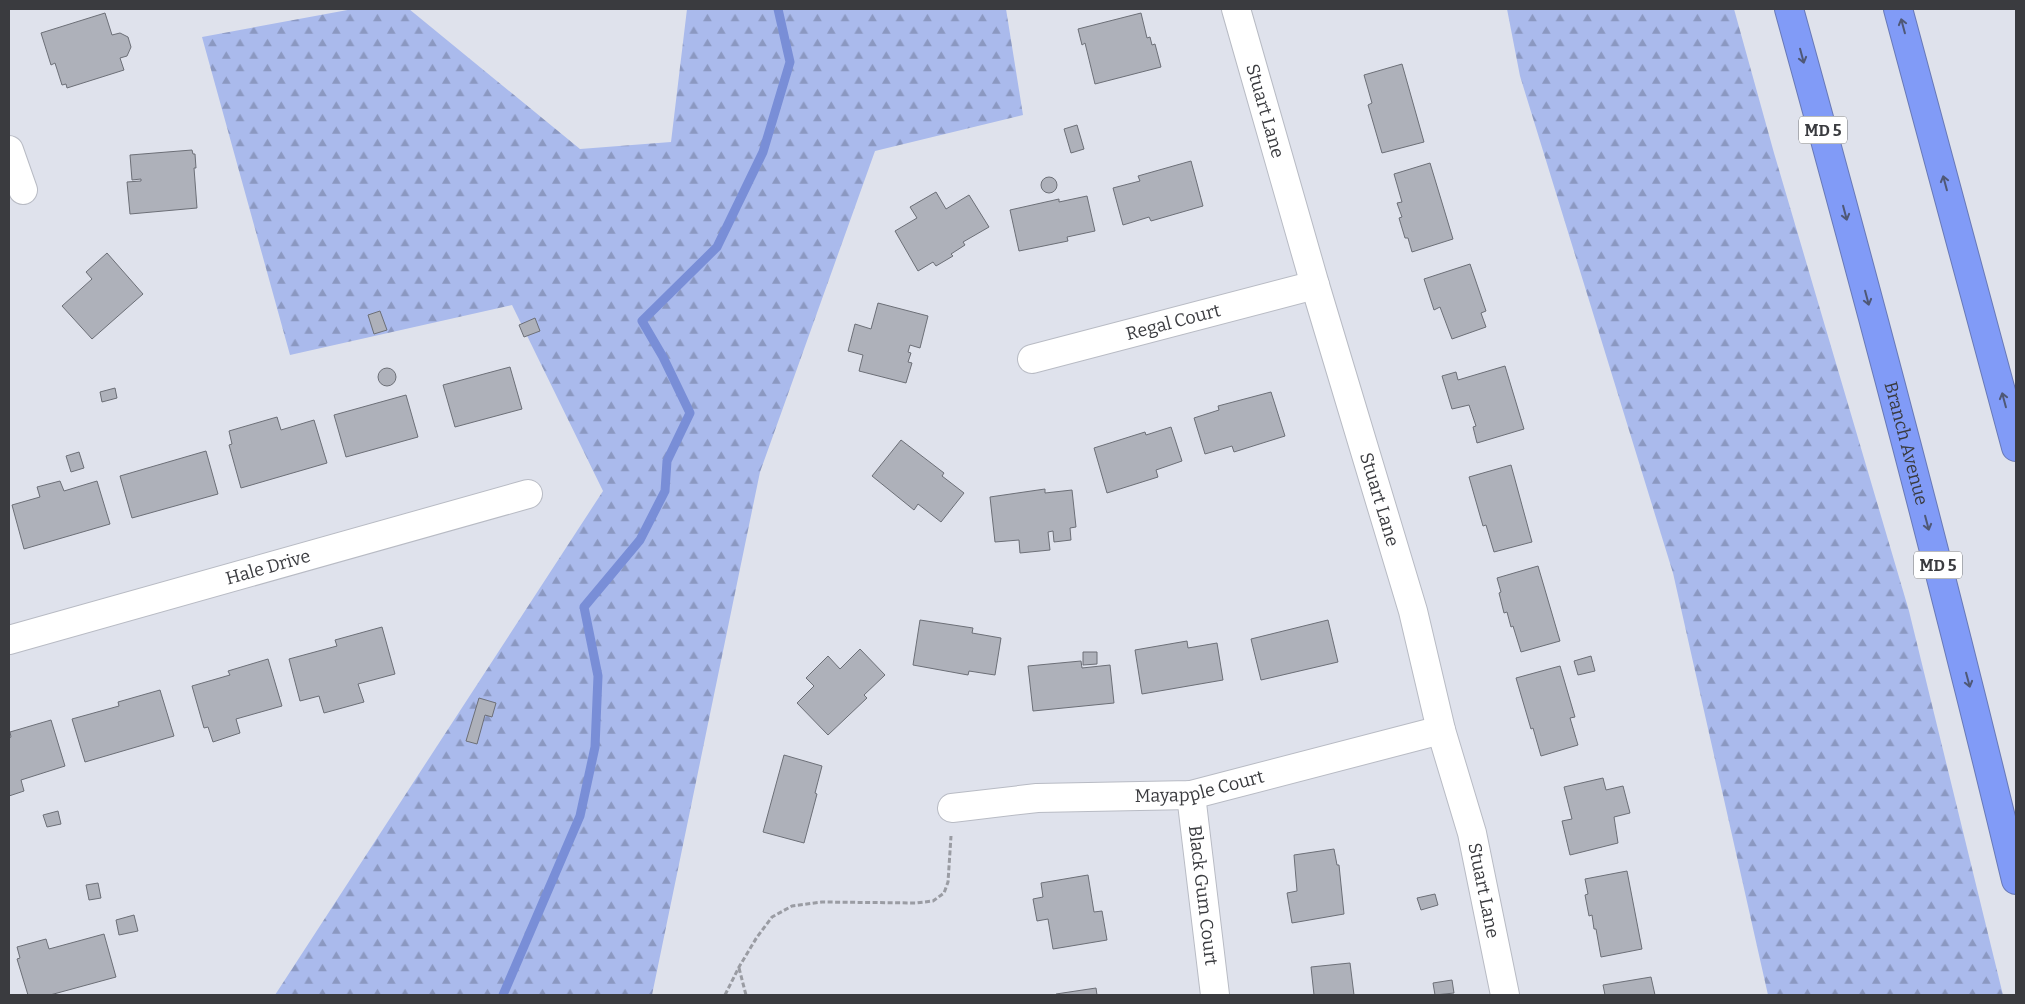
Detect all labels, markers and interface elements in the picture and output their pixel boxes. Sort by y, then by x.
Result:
one-way arrow [1898,18,1907,34]
one-way arrow [1798,47,1808,63]
street label: Stuart Lane [1241,61,1289,161]
road number: MD 5 [1799,116,1847,144]
one-way arrow [1940,175,1949,191]
one-way arrow [1840,204,1850,220]
one-way arrow [1863,290,1873,306]
street label: Regal Court [1124,299,1223,345]
street label: Branch Avenue [1879,379,1933,508]
one-way arrow [1998,393,2008,409]
street label: Stuart Lane [1355,450,1404,549]
one-way arrow [1923,514,1932,530]
street label: Hale Drive [223,545,313,590]
road number: MD 5 [1914,552,1962,578]
one-way arrow [1964,672,1973,688]
street label: Mayapple Court [1134,765,1267,807]
street label: Black Gum Court [1184,824,1222,967]
street label: Stuart Lane [1463,841,1504,940]

